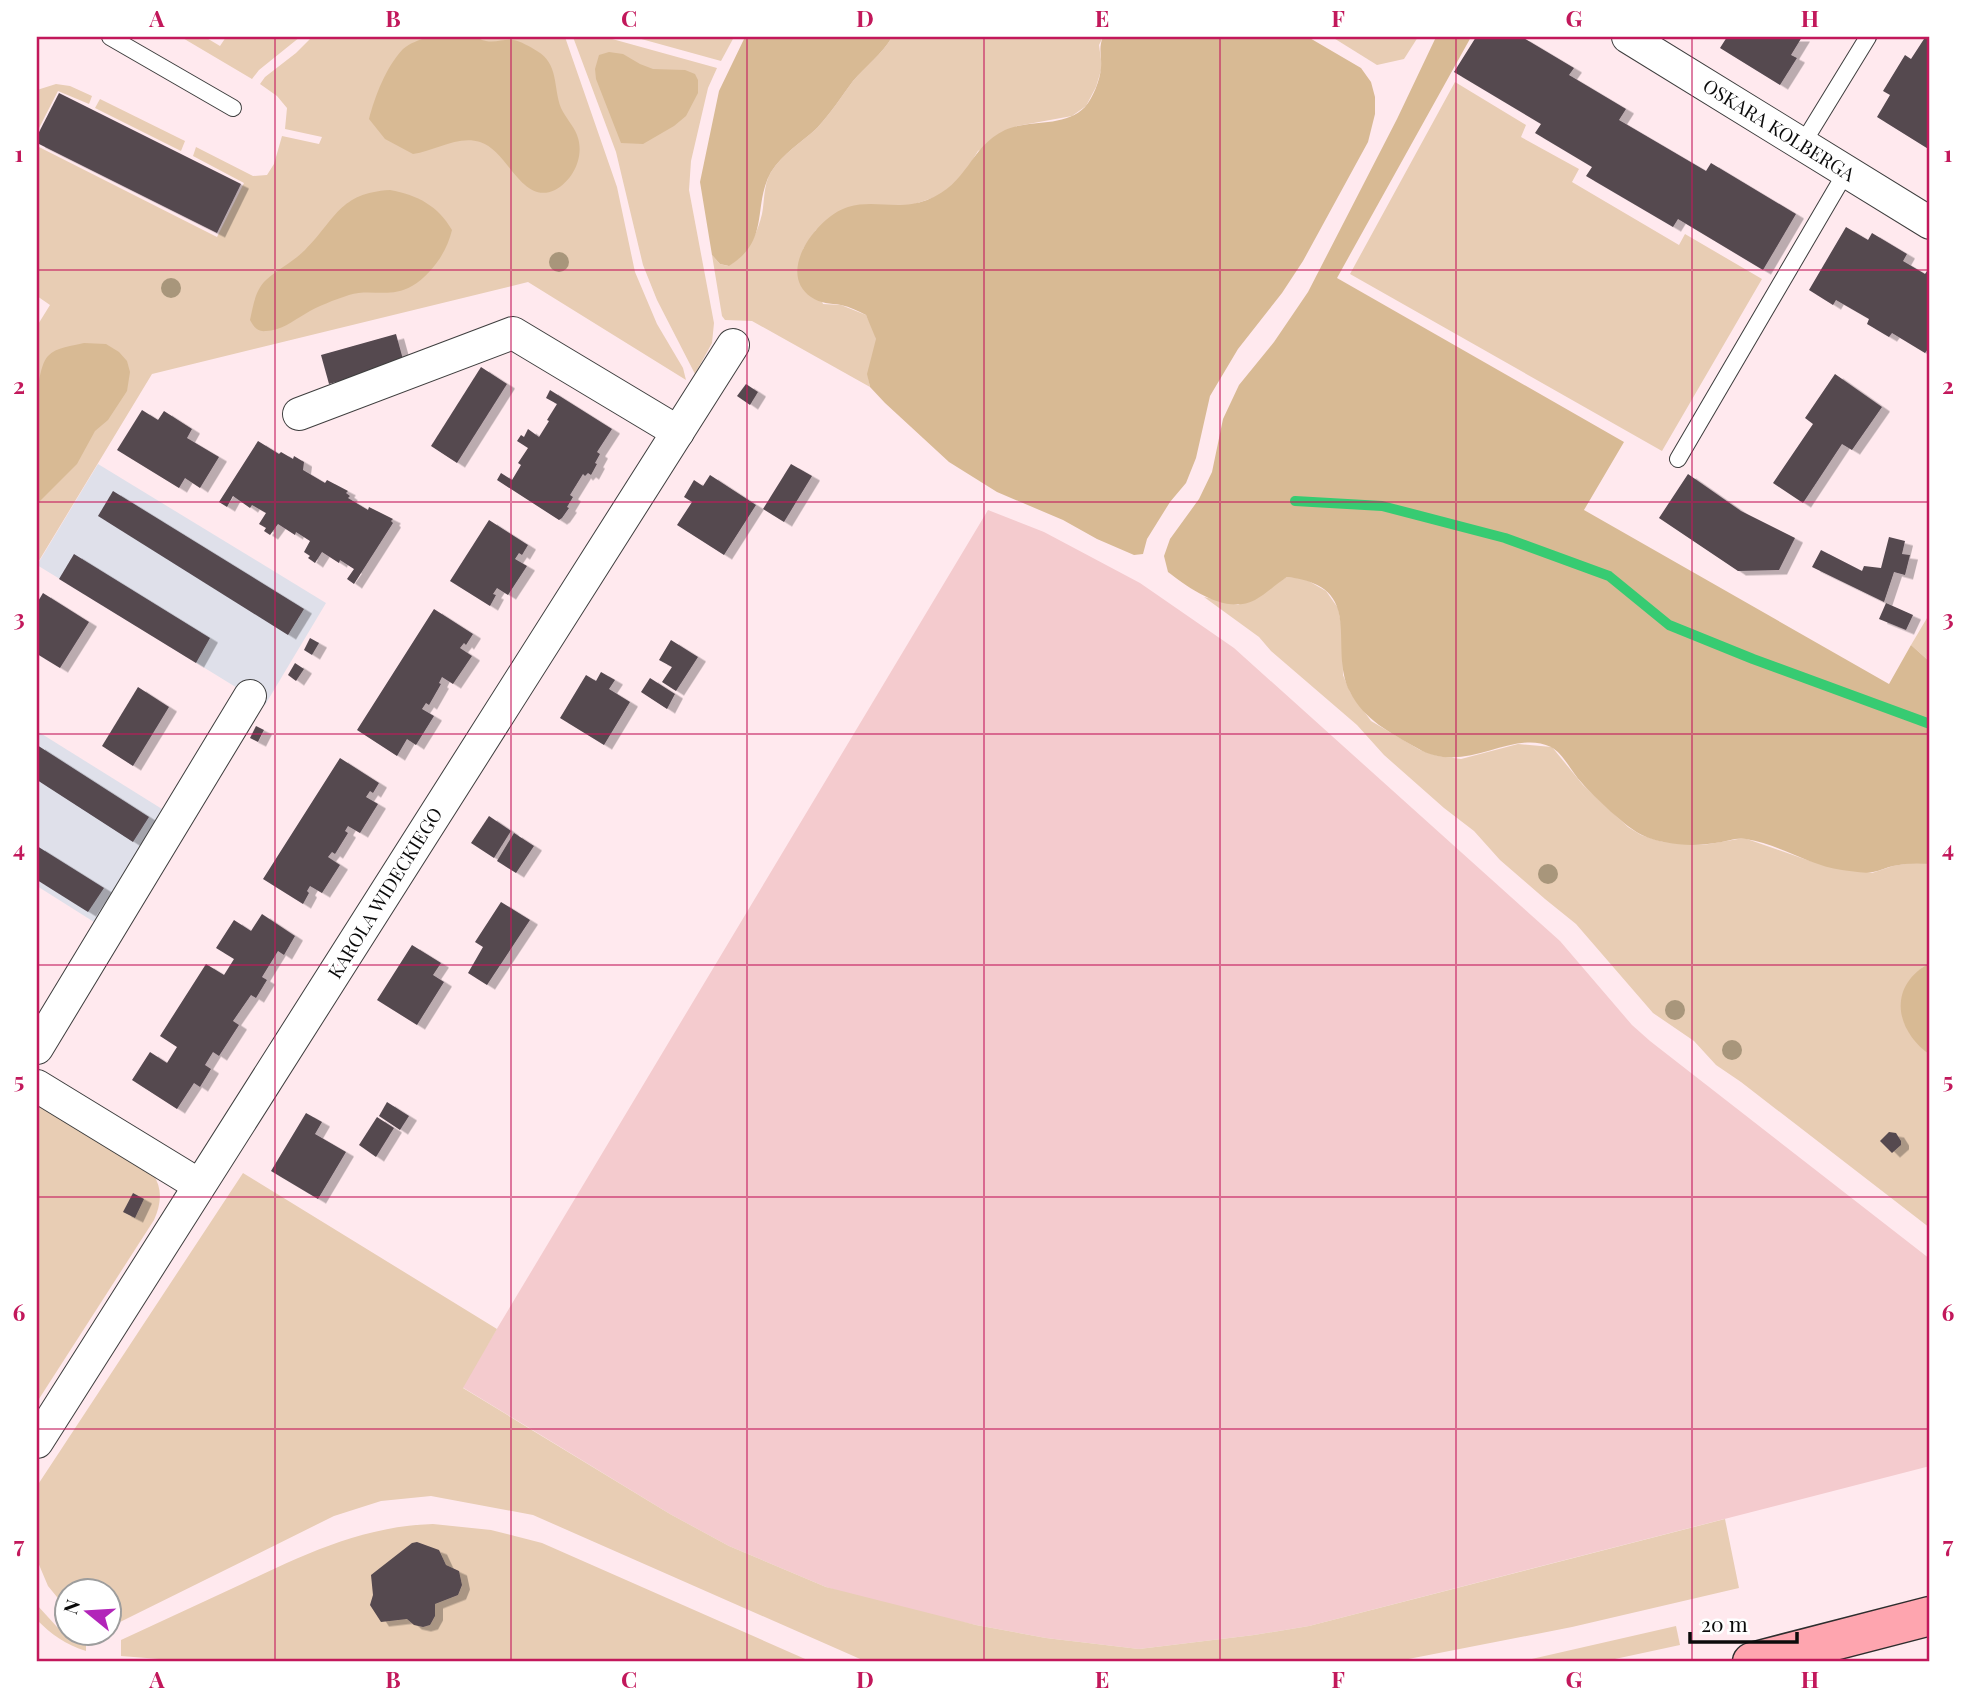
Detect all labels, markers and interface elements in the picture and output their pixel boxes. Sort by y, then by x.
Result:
text: A [148,2,165,33]
text: B [385,2,401,33]
text: C [621,2,637,33]
text: D [856,2,874,33]
text: E [1095,2,1109,33]
text: F [1331,2,1345,33]
text: G [1566,2,1583,33]
text: H [1801,2,1819,33]
street label: OSKARA KOLBERGA [1698,72,1861,187]
text: 1 [15,137,24,168]
text: 1 [1944,137,1953,168]
text: 2 [13,369,25,400]
text: 2 [1942,369,1954,400]
text: 3 [13,601,25,632]
text: 3 [1942,601,1954,632]
street label: KAROLA WIDECKIEGO [321,802,447,983]
text: 4 [13,832,25,863]
text: 4 [1942,832,1954,863]
text: 5 [14,1064,24,1095]
text: 5 [1943,1064,1953,1095]
text: 6 [13,1296,26,1327]
text: 6 [1942,1296,1955,1327]
text: 7 [14,1528,25,1559]
text: 7 [1943,1528,1954,1559]
north arrow [52,1576,122,1646]
text: N [56,1596,85,1617]
scale bar [1690,1601,1797,1645]
text: 20 m [1701,1609,1748,1637]
text: A [148,1663,165,1694]
text: B [385,1663,401,1694]
text: C [621,1663,637,1694]
text: D [856,1663,874,1694]
text: E [1095,1663,1109,1694]
text: F [1331,1663,1345,1694]
text: G [1566,1663,1583,1694]
text: H [1801,1663,1819,1694]

